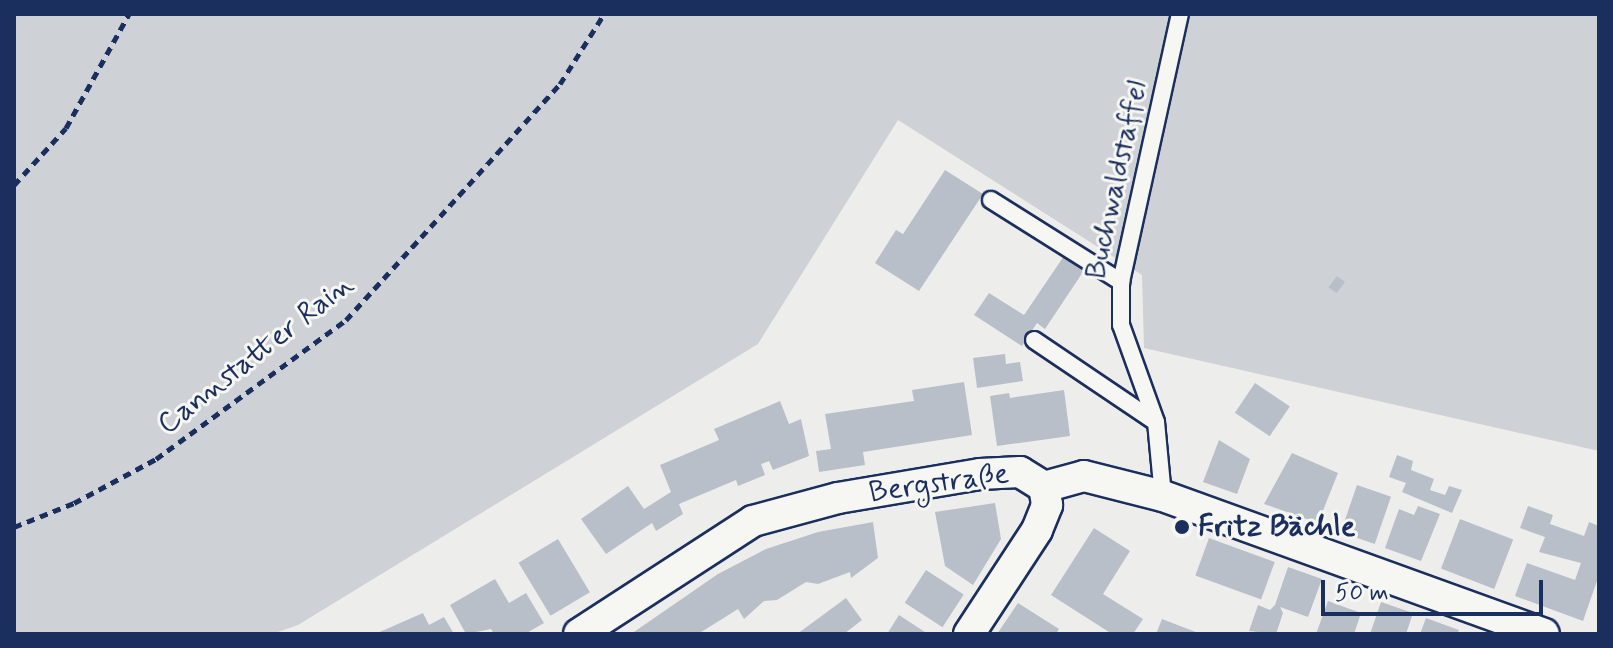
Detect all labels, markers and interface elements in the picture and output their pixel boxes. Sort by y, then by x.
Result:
street label: Buchwaldstaffel [1078,77,1156,283]
street label: Cannstatter Rain [153,269,359,441]
street label: Bergstraße [867,456,1011,512]
place label: Fritz Bächle [1198,509,1356,545]
marker: Fritz Bächle [1173,518,1191,536]
scale bar [1325,564,1547,614]
text: 50 m [1335,578,1389,609]

